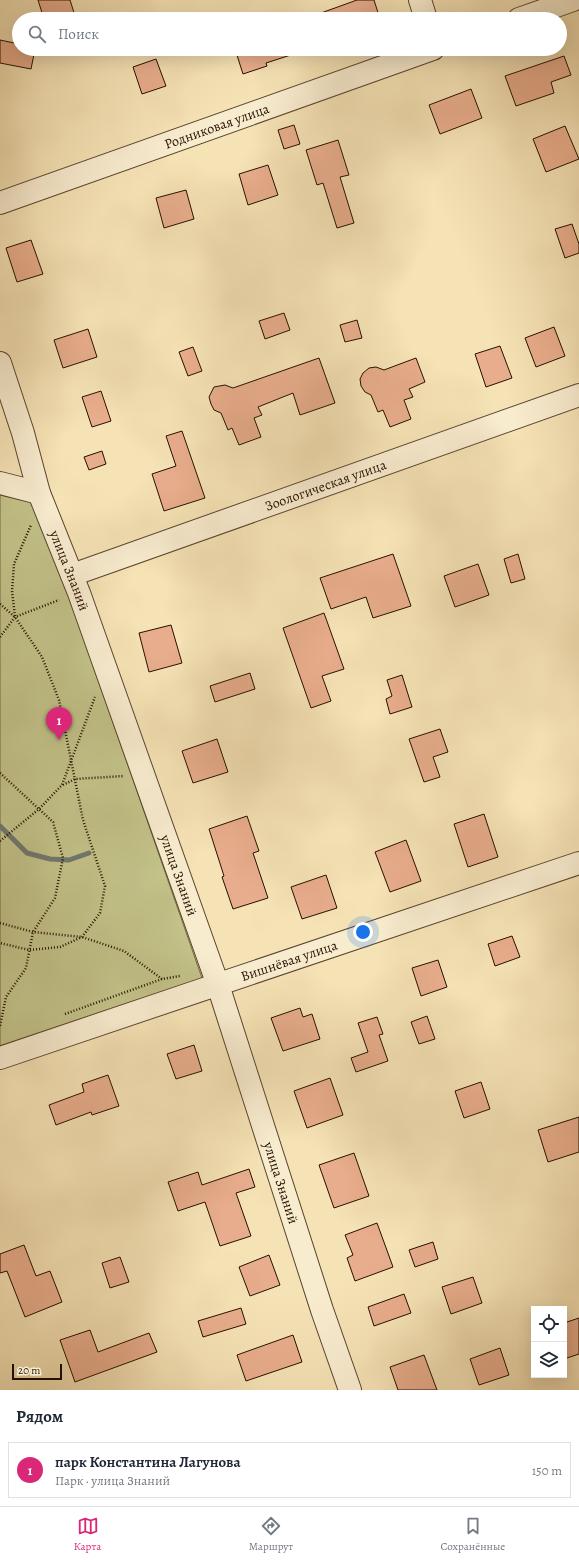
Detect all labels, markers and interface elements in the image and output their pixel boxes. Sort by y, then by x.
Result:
search box [12,12,567,56]
icon: search [26,23,48,45]
text: Поиск [58,24,99,44]
street label: Родниковая улица [162,99,272,154]
street label: Зоологическая улица [262,455,389,516]
street label: улица Знаний [44,527,94,613]
pin: 1 [46,707,72,740]
street label: улица Знаний [155,831,202,919]
your location [353,922,373,942]
street label: Вишнёвая улица [238,935,340,986]
street label: улица Знаний [258,1139,303,1226]
map controls [531,1306,567,1378]
button: locate [531,1306,567,1342]
button: layers [531,1342,567,1378]
scale bar [12,1362,62,1381]
text: 20 m [18,1363,40,1378]
text: Рядом [16,1405,63,1428]
text: парк Константина Лагунова [55,1452,241,1472]
text: 1 [28,1462,32,1479]
text: 150 m [532,1462,562,1479]
text: Парк · улица Знаний [55,1472,170,1489]
tab: Карта [74,1515,101,1554]
tab: Маршрут [249,1515,293,1554]
tab: Сохранённые [440,1515,505,1554]

